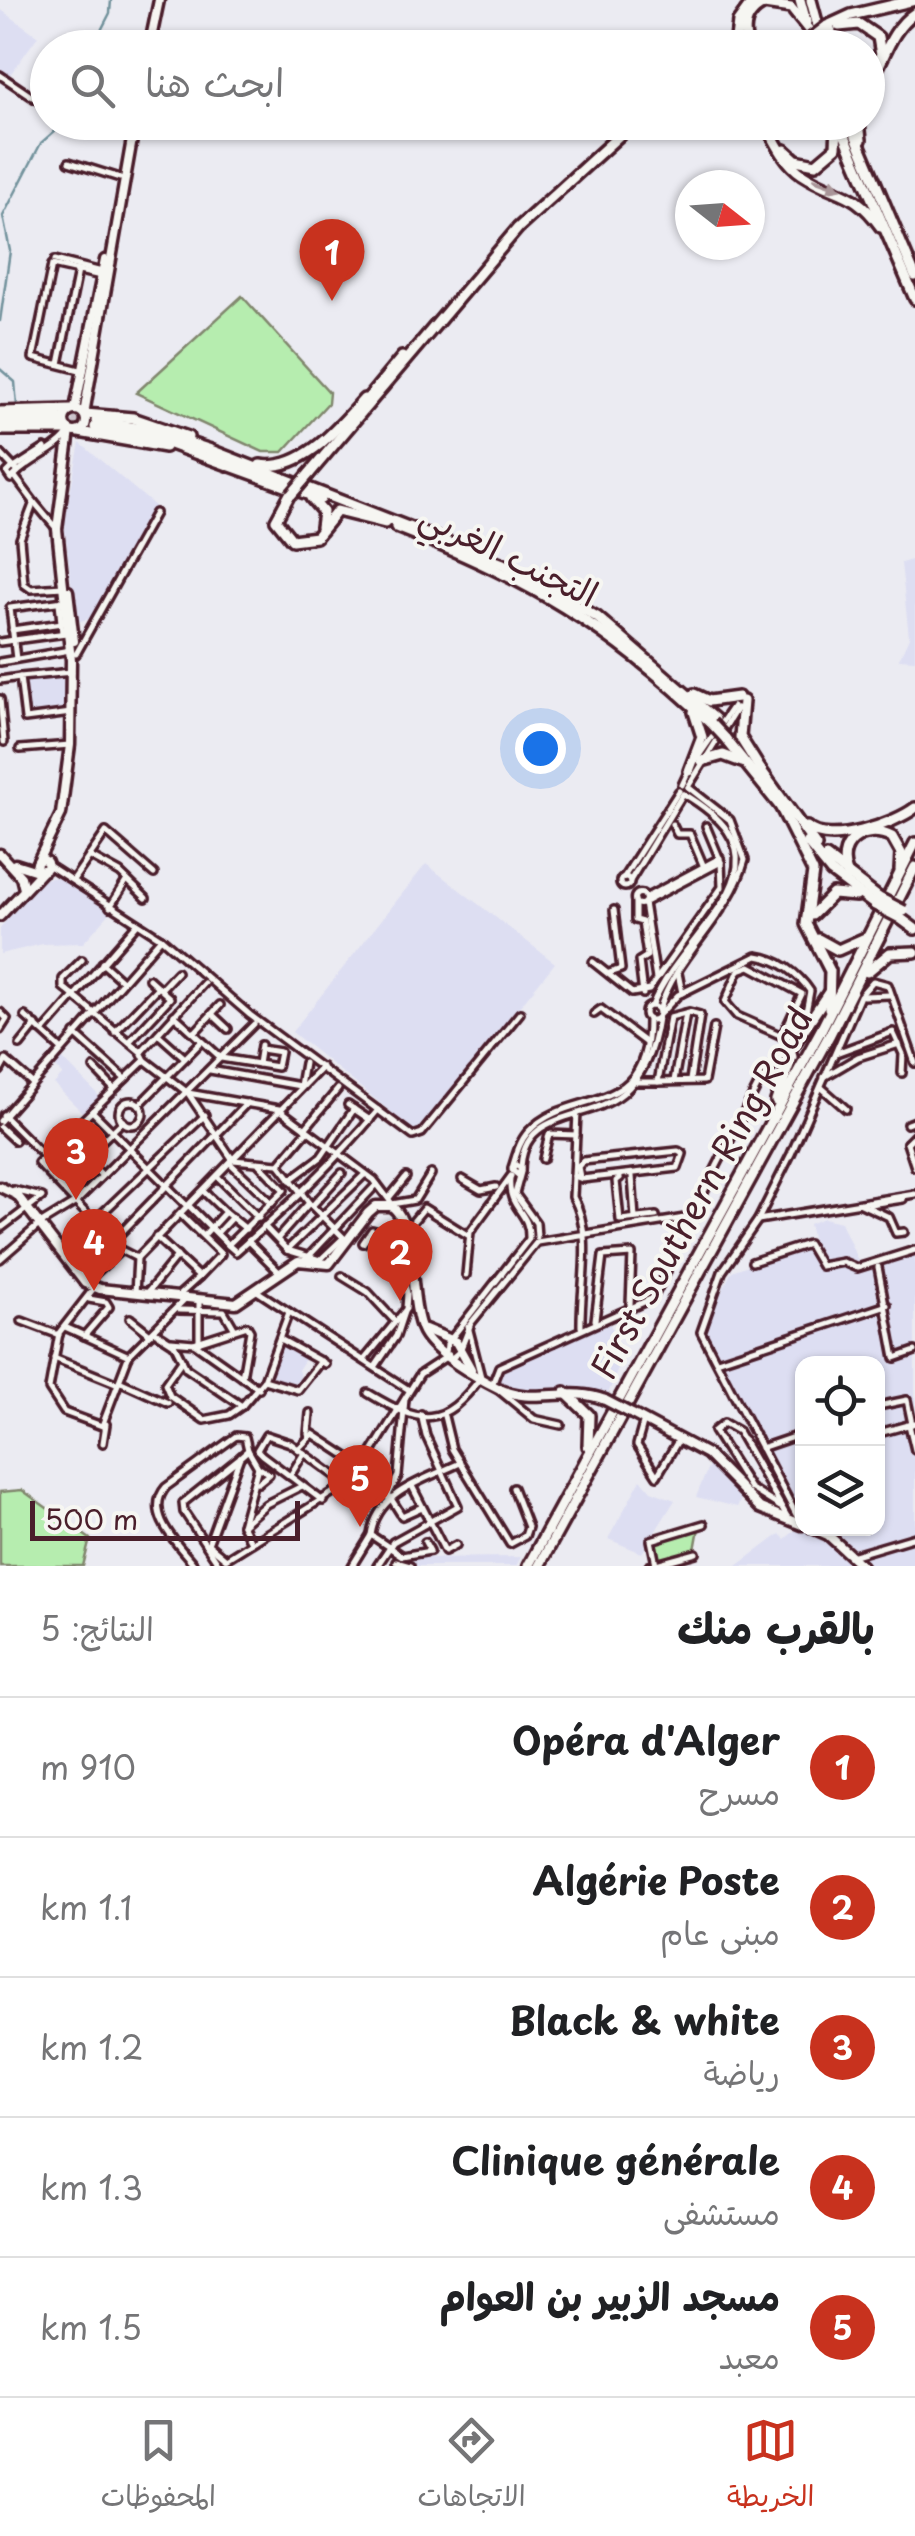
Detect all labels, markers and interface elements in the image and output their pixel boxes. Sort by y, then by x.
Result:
search box [30,30,885,140]
text: ابحث هنا [145,53,284,110]
icon: search [65,58,120,113]
north arrow [675,170,765,260]
one-way arrow [812,177,842,192]
pin: 1 [300,218,364,301]
street label: التجنب الغربي [409,487,608,625]
your location [515,723,566,774]
street label: First Southern Ring Road [575,996,825,1388]
pin: 3 [44,1118,108,1200]
pin: 4 [62,1208,126,1291]
pin: 2 [368,1218,432,1301]
map controls [795,1356,885,1536]
button: locate [795,1356,885,1446]
pin: 5 [328,1444,392,1527]
button: layers [795,1446,885,1536]
scale bar [30,1496,300,1540]
text: 500 m [45,1497,138,1540]
text: بالقرب منك [677,1595,875,1658]
text: النتائج: 5 [40,1604,154,1652]
text: Opéra d'Alger [512,1711,780,1768]
text: 910 m [40,1743,136,1791]
text: 1 [835,1743,850,1791]
text: مسرح [699,1768,780,1816]
text: Algérie Poste [533,1851,780,1908]
text: 1.1 km [40,1883,132,1931]
text: 2 [831,1883,854,1931]
text: مبنى عام [660,1908,780,1956]
text: Black & white [509,1991,780,2048]
text: 1.2 km [40,2023,143,2071]
text: 3 [832,2023,853,2071]
text: رياضة [703,2048,780,2096]
text: Clinique générale [451,2131,780,2188]
text: 1.3 km [40,2163,143,2211]
text: 4 [832,2163,853,2211]
text: مستشفى [663,2188,780,2236]
text: مسجد الزبير بن العوام [440,2267,780,2324]
text: 1.5 km [40,2303,142,2351]
text: 5 [832,2303,853,2351]
text: معبد [719,2332,780,2380]
tab: المحفوظات [101,2413,216,2521]
tab: الاتجاهات [417,2413,526,2521]
tab: الخريطة [727,2413,814,2521]

